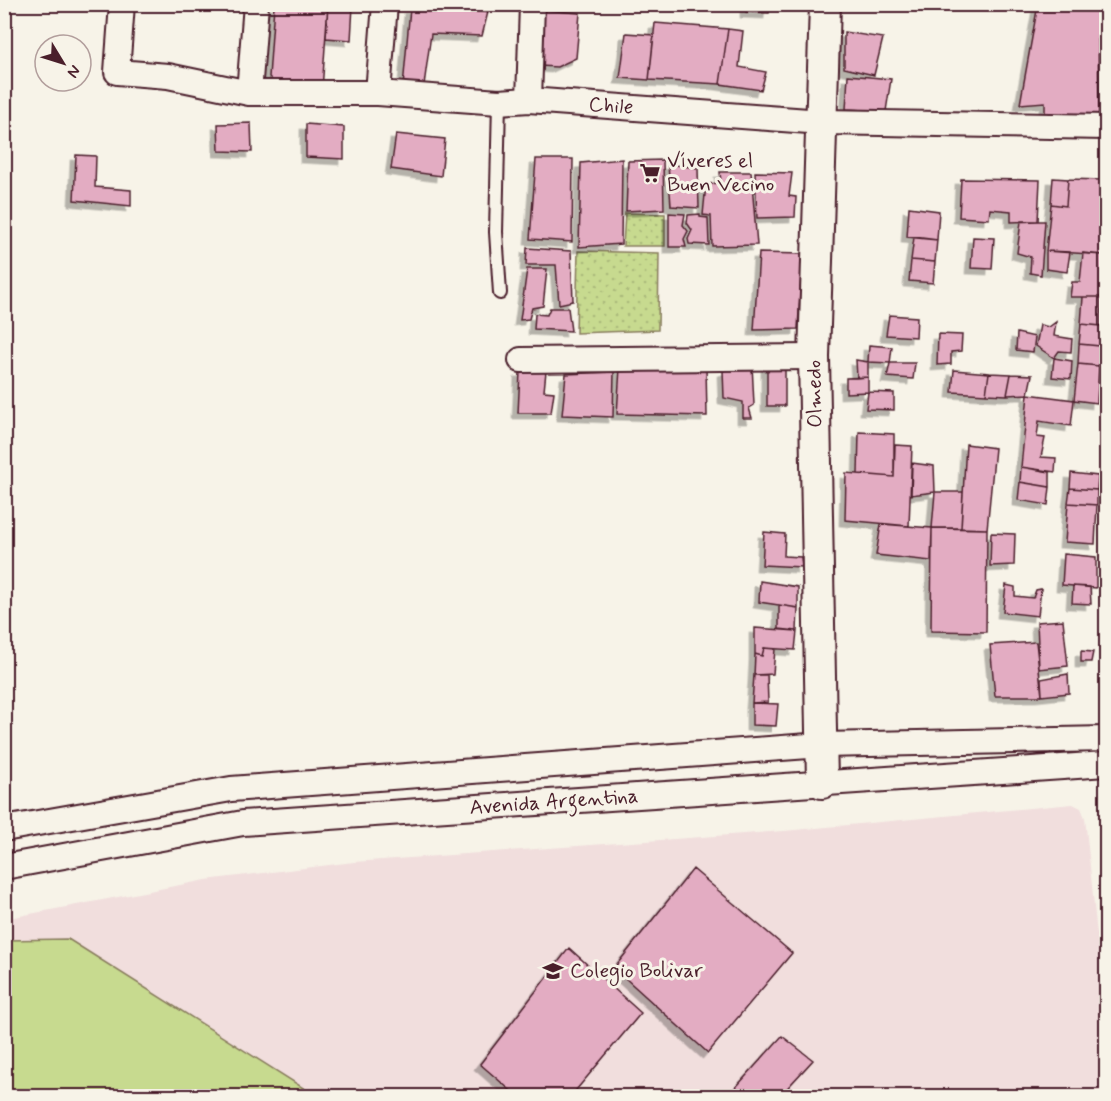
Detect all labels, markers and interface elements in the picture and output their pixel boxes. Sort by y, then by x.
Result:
north arrow [33,33,93,93]
text: N [62,61,85,82]
street label: Chile [588,90,634,122]
place label: Víveres el Buen Vecino [667,147,774,199]
supermarket icon: Víveres el Buen Vecino [638,161,662,185]
street label: Olmedo [800,360,830,428]
street label: Avenida Argentina [469,782,640,824]
place label: Colegio Bolivar [570,957,703,986]
school or university icon: Colegio Bolivar [541,959,565,983]

